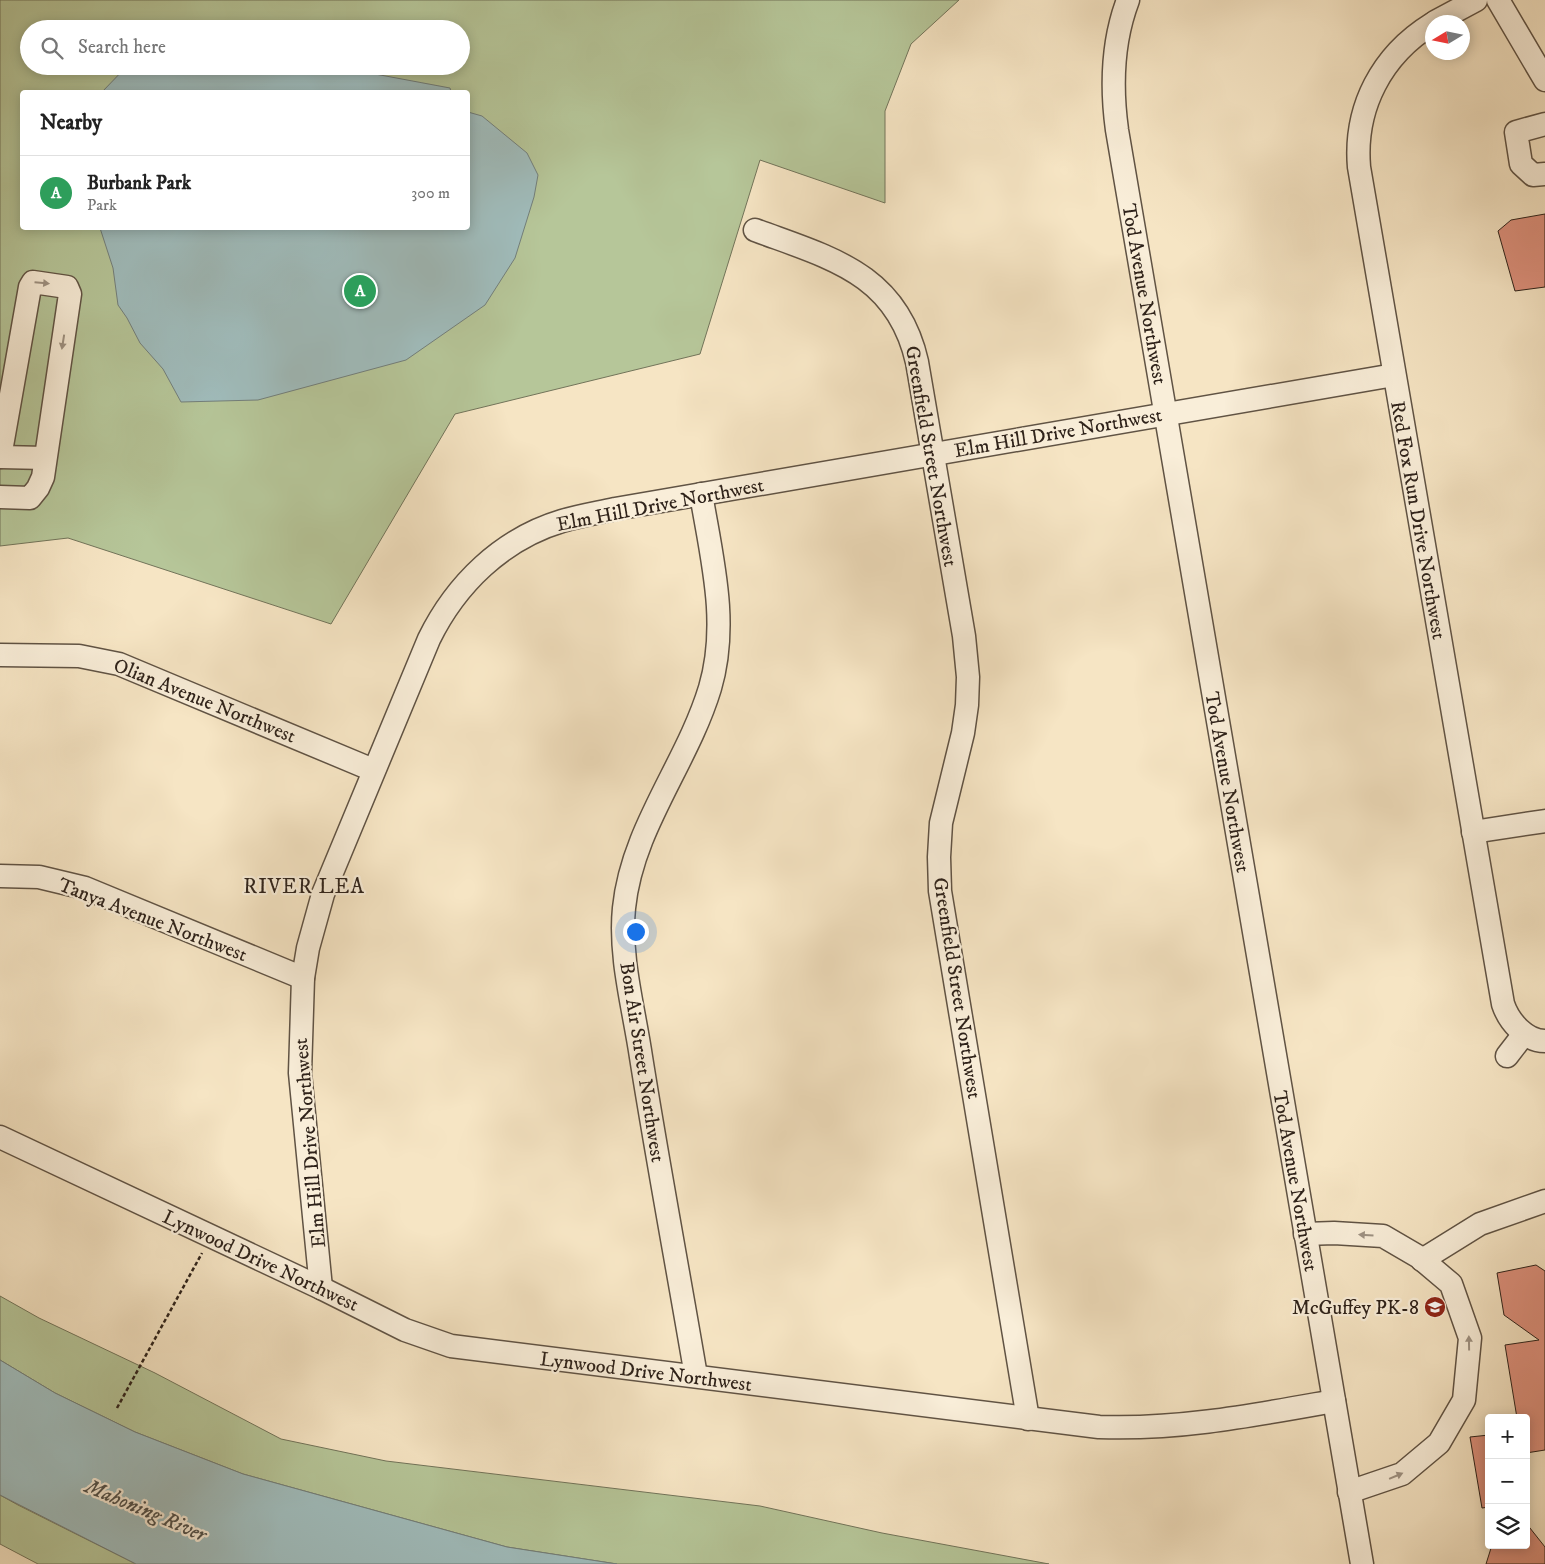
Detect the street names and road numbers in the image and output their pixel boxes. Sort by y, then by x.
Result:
street label: Tod Avenue Northwest [1115,202,1172,387]
street label: Greenfield Street Northwest [899,344,962,569]
street label: Red Fox Run Drive Northwest [1384,399,1451,641]
street label: Elm Hill Drive Northwest [952,403,1164,464]
street label: Elm Hill Drive Northwest [555,473,766,538]
street label: Olian Avenue Northwest [110,653,299,749]
street label: Tod Avenue Northwest [1198,690,1255,875]
street label: Tanya Avenue Northwest [54,873,250,968]
street label: Greenfield Street Northwest [927,876,986,1101]
street label: Bon Air Street Northwest [613,960,670,1164]
street label: Elm Hill Drive Northwest [289,1037,332,1249]
street label: Tod Avenue Northwest [1266,1089,1323,1274]
street label: Lynwood Drive Northwest [158,1205,362,1318]
street label: Lynwood Drive Northwest [538,1347,753,1398]

